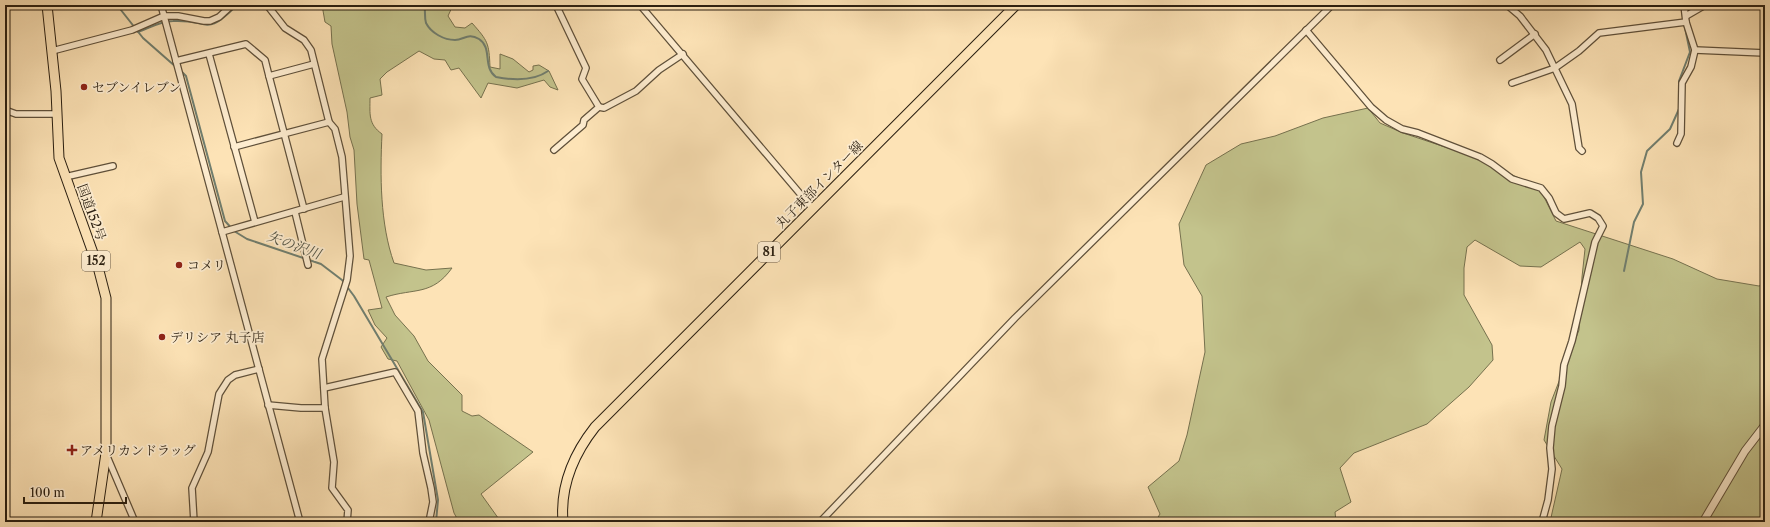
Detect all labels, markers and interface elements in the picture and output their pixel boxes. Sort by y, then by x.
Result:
place label: セブンイレブン [92,79,181,95]
marker: セブンイレブン [79,82,89,92]
street label: 丸子東部インター線 [772,137,866,231]
street label: 国道152号 [74,182,110,242]
water label: 矢の沢川 [265,227,325,264]
road number: 81 [758,242,780,262]
road number: 152 [82,251,110,271]
place label: コメリ [187,257,226,273]
marker: コメリ [174,260,184,270]
place label: デリシア 丸子店 [170,329,264,345]
marker: デリシア 丸子店 [157,332,167,342]
place label: アメリカンドラッグ [80,442,196,458]
marker: アメリカンドラッグ [67,445,77,455]
scale bar [24,479,126,505]
text: 100 m [30,485,65,500]

